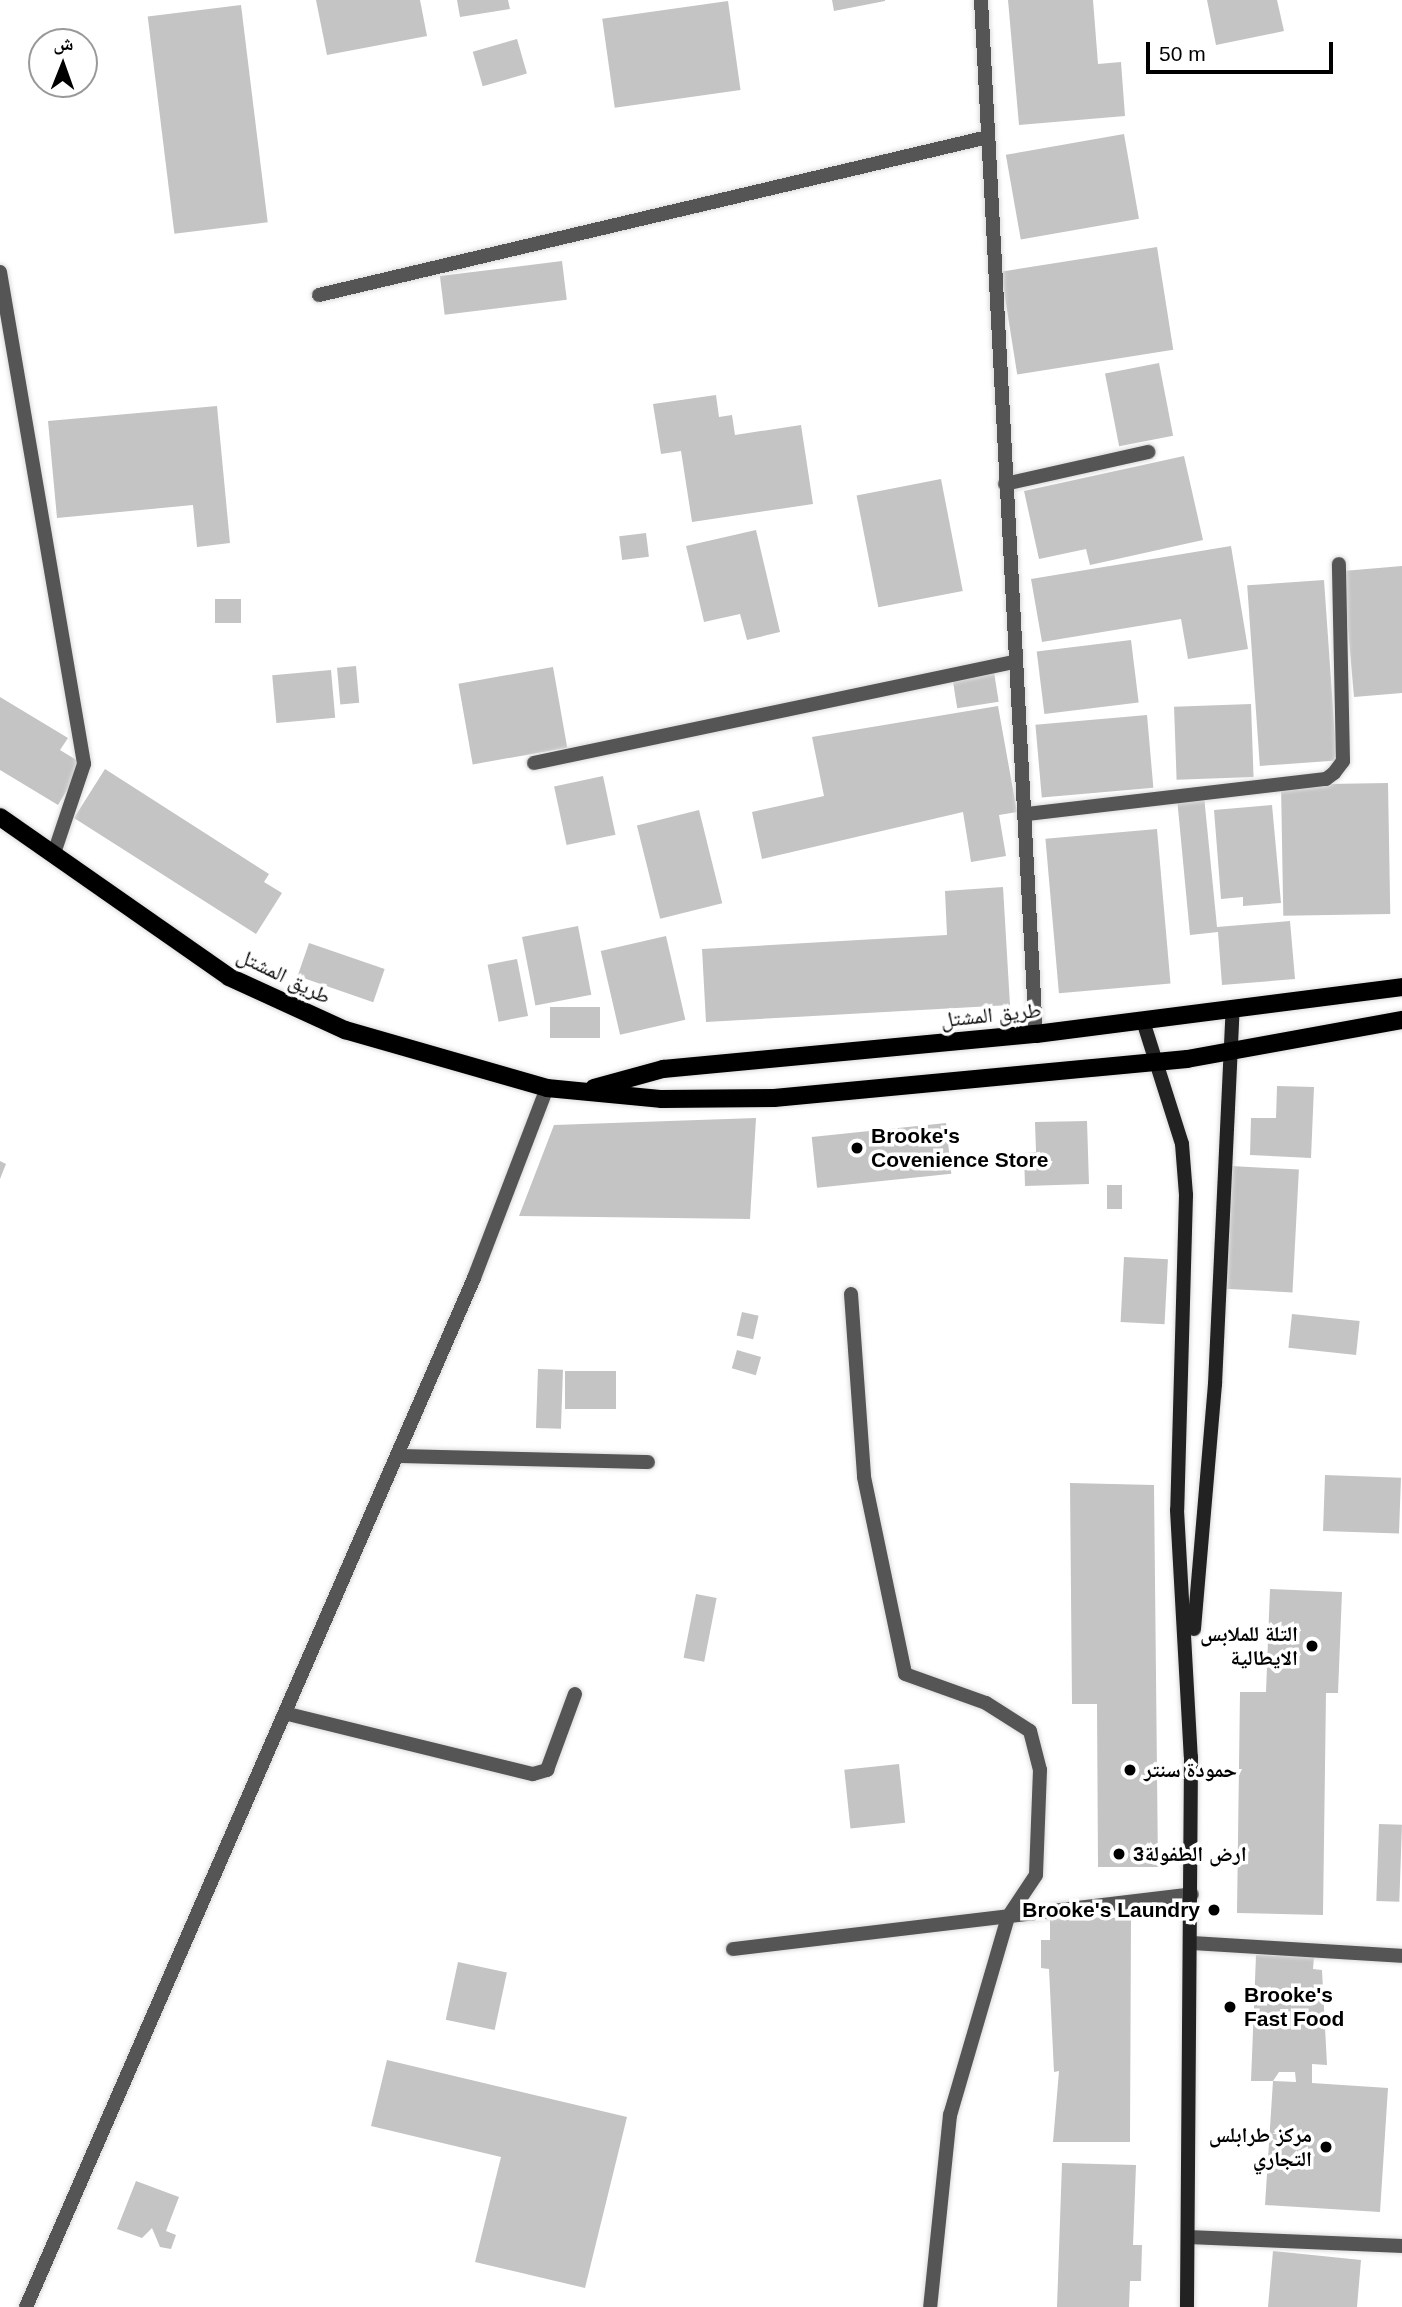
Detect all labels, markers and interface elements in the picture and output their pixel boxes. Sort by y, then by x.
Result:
north arrow [28,28,98,98]
scale bar [1150,28,1337,72]
text: ش [53,33,74,54]
text: 50 m [1159,42,1206,65]
street label: طريق المشتل [233,943,335,1009]
street label: طريق المشتل [940,997,1042,1033]
place label: Brooke's Covenience Store [871,1123,1048,1173]
marker: Brooke's Covenience Store [849,1140,865,1156]
place label: التلة للملابس الايطالية [1200,1621,1298,1671]
marker: التلة للملابس الايطالية [1304,1638,1320,1654]
place label: حمودة سنتر [1144,1757,1237,1783]
marker: حمودة سنتر [1122,1762,1138,1778]
place label: ارض الطفولة3 [1133,1841,1247,1867]
marker: ارض الطفولة3 [1111,1846,1127,1862]
place label: Brooke's Laundry [1022,1897,1200,1923]
marker: Brooke's Laundry [1206,1902,1222,1918]
place label: Brooke's Fast Food [1244,1982,1344,2032]
marker: Brooke's Fast Food [1222,1999,1238,2015]
place label: مركز طرابلس التجاري [1209,2122,1312,2172]
marker: مركز طرابلس التجاري [1318,2139,1334,2155]

